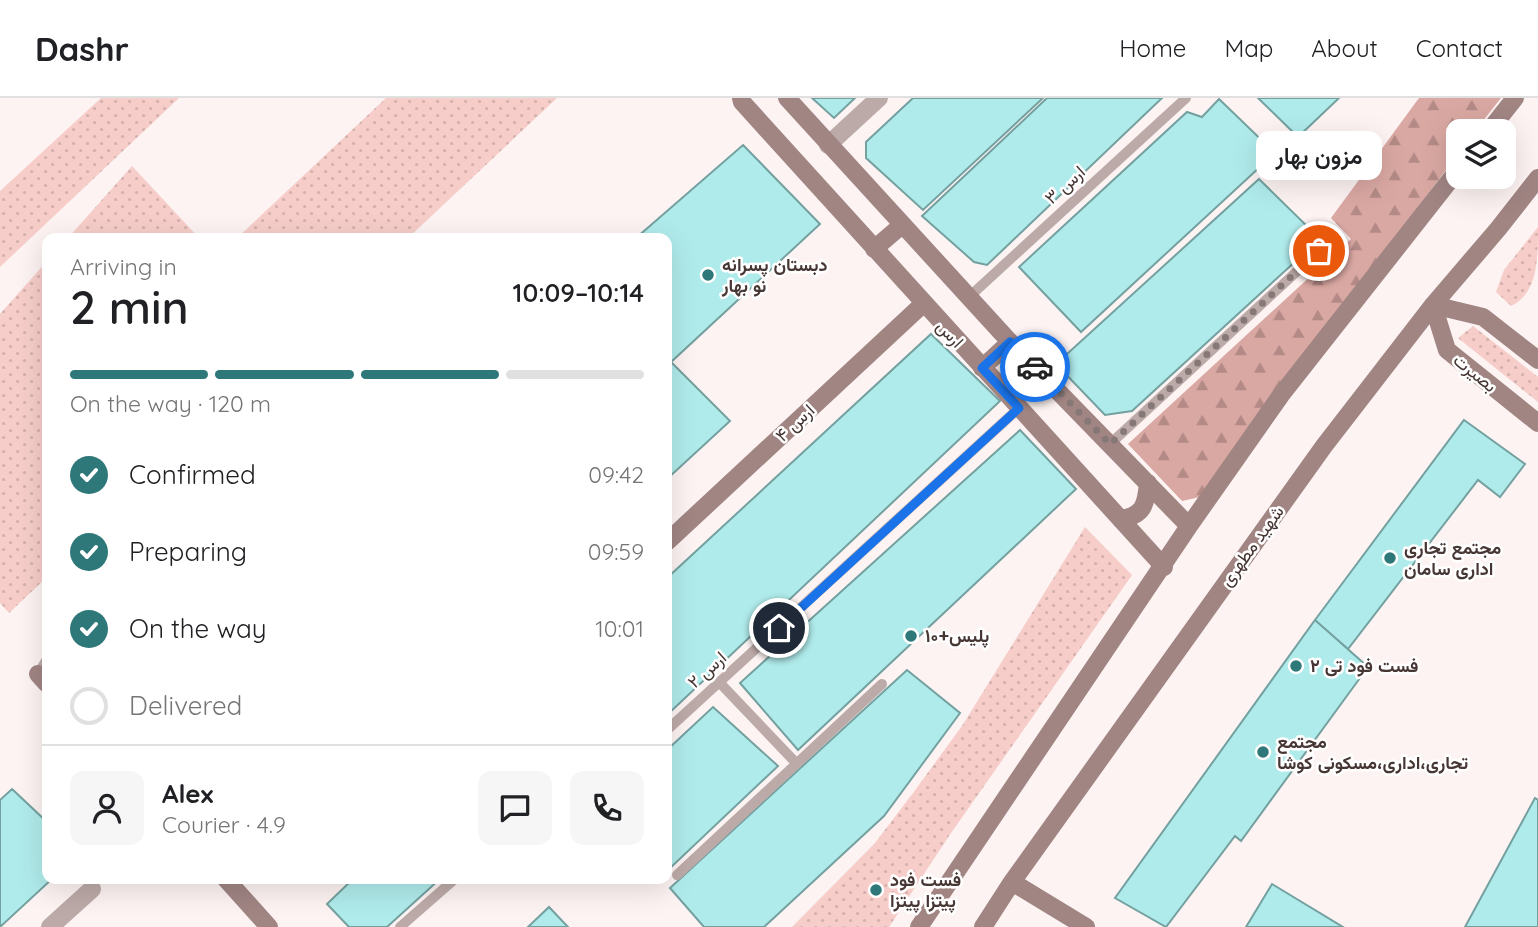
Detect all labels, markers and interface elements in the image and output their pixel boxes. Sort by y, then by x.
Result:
text: Dashr [35,28,129,69]
text: Home [1119,33,1186,63]
text: Map [1224,33,1273,63]
text: About [1311,33,1378,63]
text: Contact [1416,33,1503,63]
map controls [1446,119,1516,189]
button: layers [1446,119,1516,189]
callout: مزون بهار [1256,132,1382,181]
text: مزون بهار [1276,141,1362,170]
street label: ارس ۳ [1040,160,1090,209]
pin [1289,221,1349,281]
icon: bag [1300,232,1338,270]
text: Arriving in [70,252,177,281]
place label: دبستان پسرانه نو بهار [721,253,828,297]
marker: دبستان پسرانه نو بهار [700,267,716,283]
text: 10:09–10:14 [512,276,644,309]
text: 2 min [70,278,189,336]
street label: ارس [932,315,969,353]
courier [1000,332,1070,402]
icon: car [1016,348,1054,386]
street label: بصیرت [1449,348,1502,397]
text: On the way · 120 m [70,389,271,418]
street label: ارس ۴ [770,399,819,447]
icon: check [70,456,108,494]
text: Confirmed [129,458,256,491]
text: 09:42 [588,460,644,489]
street label: شهید مطهری [1215,501,1289,591]
icon: check [70,533,108,571]
text: Preparing [129,535,247,568]
place label: مجتمع تجاری اداری سامان [1404,536,1502,580]
text: 09:59 [588,537,644,566]
marker: مجتمع تجاری اداری سامان [1382,550,1398,566]
pin [749,598,809,658]
icon: home [760,609,798,647]
icon: check [70,610,108,648]
text: On the way [129,612,267,645]
text: 10:01 [595,614,644,643]
place label: پلیس+۱۰ [925,624,990,648]
marker: پلیس+۱۰ [903,628,919,644]
street label: ارس ۲ [682,646,731,693]
place label: فست فود تی ۲ [1310,654,1419,677]
marker: فست فود تی ۲ [1288,658,1304,674]
text: Delivered [129,689,242,722]
place label: مجتمع تجاری،اداری،مسکونی کوشا [1277,730,1468,774]
marker: مجتمع تجاری،اداری،مسکونی کوشا [1255,744,1271,760]
button: person [70,771,144,845]
button: chat [478,771,552,845]
button: phone [570,771,644,845]
text: Alex [162,777,213,810]
text: Courier · 4.9 [162,810,286,839]
place label: فست فود پیتزا پیتزا [890,868,961,913]
marker: فست فود پیتزا پیتزا [868,882,884,898]

